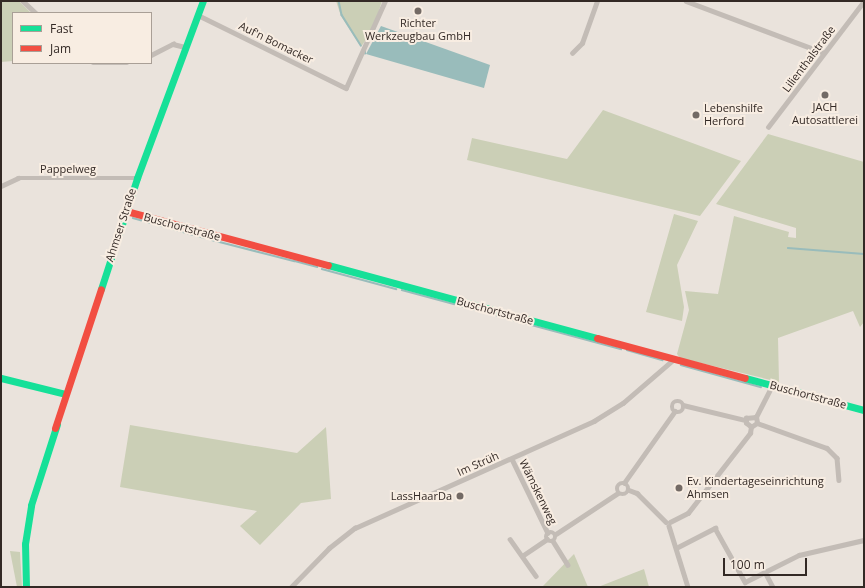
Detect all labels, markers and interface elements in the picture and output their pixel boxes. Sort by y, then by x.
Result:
marker: Richter Werkzeugbau GmbH [413,6,423,16]
legend [12,12,152,64]
place label: Richter Werkzeugbau GmbH [365,17,471,43]
street label: Auf'n Bomacker [237,19,315,67]
text: Fast [50,20,73,37]
street label: Lilienthalstraße [780,23,838,95]
text: Jam [50,40,71,57]
marker: JACH Autosattlerei [820,90,830,100]
place label: JACH Autosattlerei [792,101,858,127]
place label: Lebenshilfe Herford [704,102,763,128]
marker: Lebenshilfe Herford [691,110,701,120]
street label: Pappelweg [40,162,96,176]
street label: Ahmser Straße [103,187,139,263]
street label: Buschortstraße [142,210,222,244]
street label: Buschortstraße [455,294,535,328]
street label: Buschortstraße [768,378,848,412]
street label: Im Strüh [455,449,501,479]
street label: Wämskenweg [516,457,560,527]
place label: Ev. Kindertageseinrichtung Ahmsen [687,475,824,501]
marker: Ev. Kindertageseinrichtung Ahmsen [674,483,684,493]
place label: LassHaarDa [391,489,452,503]
marker: LassHaarDa [455,491,465,501]
scale bar [725,550,809,576]
text: 100 m [730,556,765,573]

